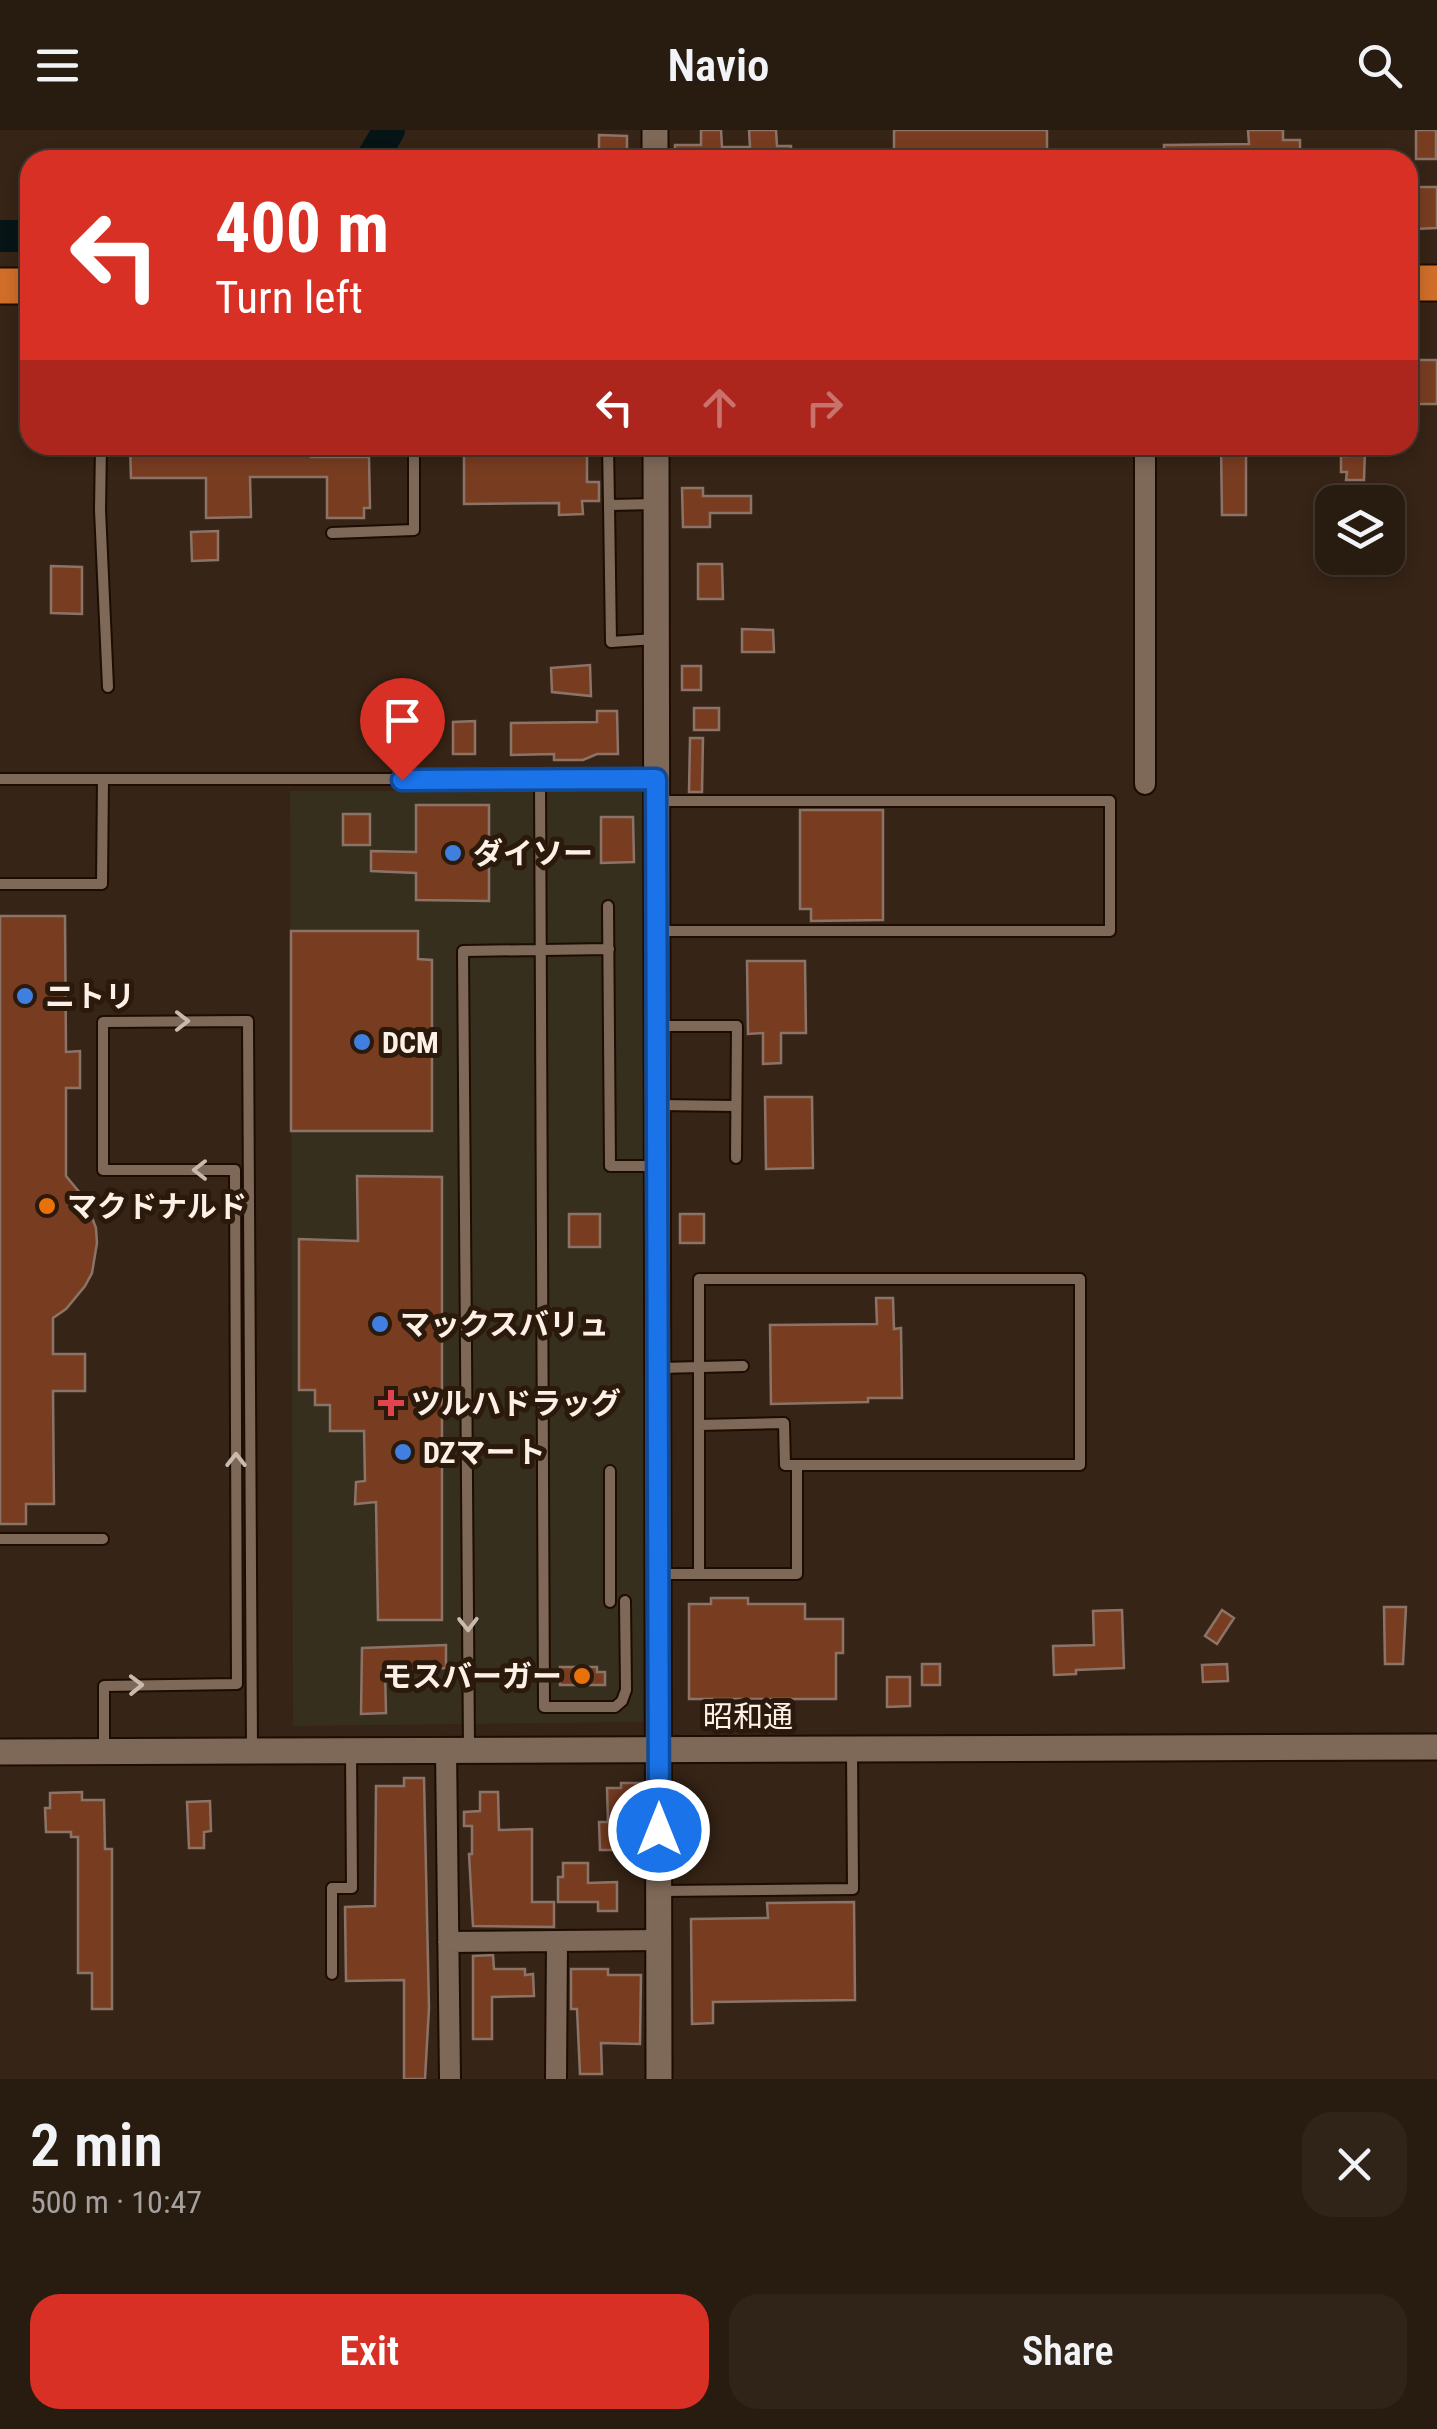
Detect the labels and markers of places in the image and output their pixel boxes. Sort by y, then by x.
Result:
pin [360,678,445,781]
place label: ダイソー [473,836,593,871]
marker: ダイソー [442,842,464,864]
place label: ニトリ [45,979,135,1014]
marker: ニトリ [14,985,36,1007]
place label: DCM [382,1025,439,1060]
marker: DCM [351,1031,373,1053]
place label: マクドナルド [67,1189,247,1224]
marker: マクドナルド [36,1195,58,1217]
place label: マックスバリュ [400,1307,609,1342]
marker: マックスバリュ [369,1313,391,1335]
place label: ツルハドラッグ [411,1386,621,1421]
marker: ツルハドラッグ [380,1392,402,1414]
place label: DZマート [423,1435,546,1470]
marker: DZマート [392,1441,414,1463]
place label: モスバーガー [382,1659,562,1694]
marker: モスバーガー [571,1665,593,1687]

